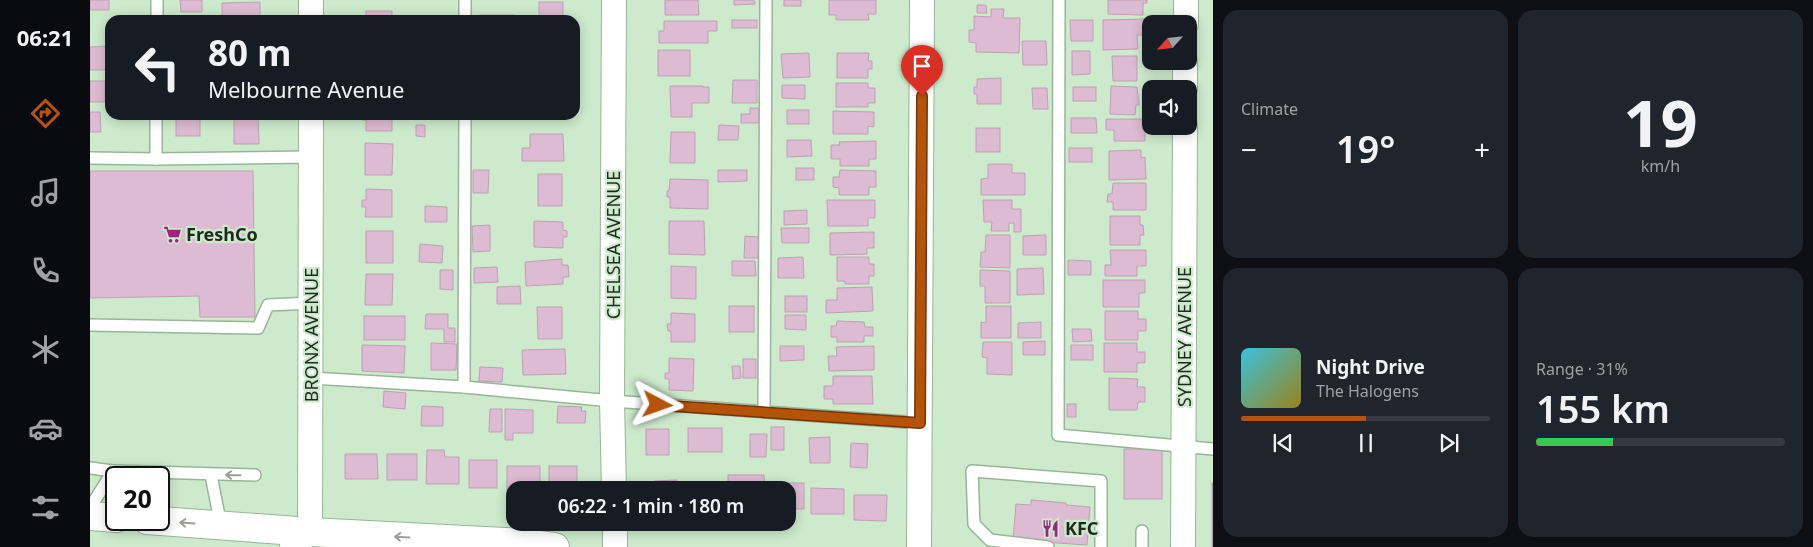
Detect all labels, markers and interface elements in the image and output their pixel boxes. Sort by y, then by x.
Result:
north arrow [1142,15,1198,70]
map controls [1142,15,1197,135]
text: 06:21 [17,22,73,52]
text: 80 m [208,29,291,76]
icon: left [125,35,190,100]
pin [901,45,943,96]
icon: arrive [908,52,936,80]
text: Melbourne Avenue [208,74,405,104]
text: 19 [1623,78,1698,166]
button: sound [1142,80,1197,135]
icon: directions [28,96,63,131]
text: Climate [1241,98,1298,120]
text: 19° [1336,122,1395,174]
text: − [1241,130,1257,168]
text: + [1474,130,1490,168]
text: km/h [1641,155,1680,177]
street label: CHELSEA AVENUE [601,171,625,319]
icon: music [28,175,63,210]
place label: FreshCo [186,222,258,246]
supermarket icon: FreshCo [162,224,182,244]
icon: phone [28,253,63,288]
street label: SYDNEY AVENUE [1172,267,1196,407]
street label: BRONX AVENUE [299,268,323,402]
icon: climate [28,332,63,367]
text: Night Drive [1316,354,1425,380]
text: Range · 31% [1536,358,1628,380]
position arrow [631,378,683,430]
text: The Halogens [1316,380,1419,402]
text: 155 km [1536,382,1670,434]
icon: car [28,411,63,446]
icon: previous [1269,429,1297,457]
icon: pause [1352,429,1380,457]
icon: next [1435,429,1463,457]
speed limit sign: 20 [105,466,170,531]
one-way arrow [225,470,242,480]
icon: filters [28,490,63,525]
text: 06:22 · 1 min · 180 m [558,493,744,519]
place label: KFC [1065,516,1098,540]
one-way arrow [179,518,195,528]
restaurant icon: KFC [1041,518,1061,538]
one-way arrow [394,532,410,541]

